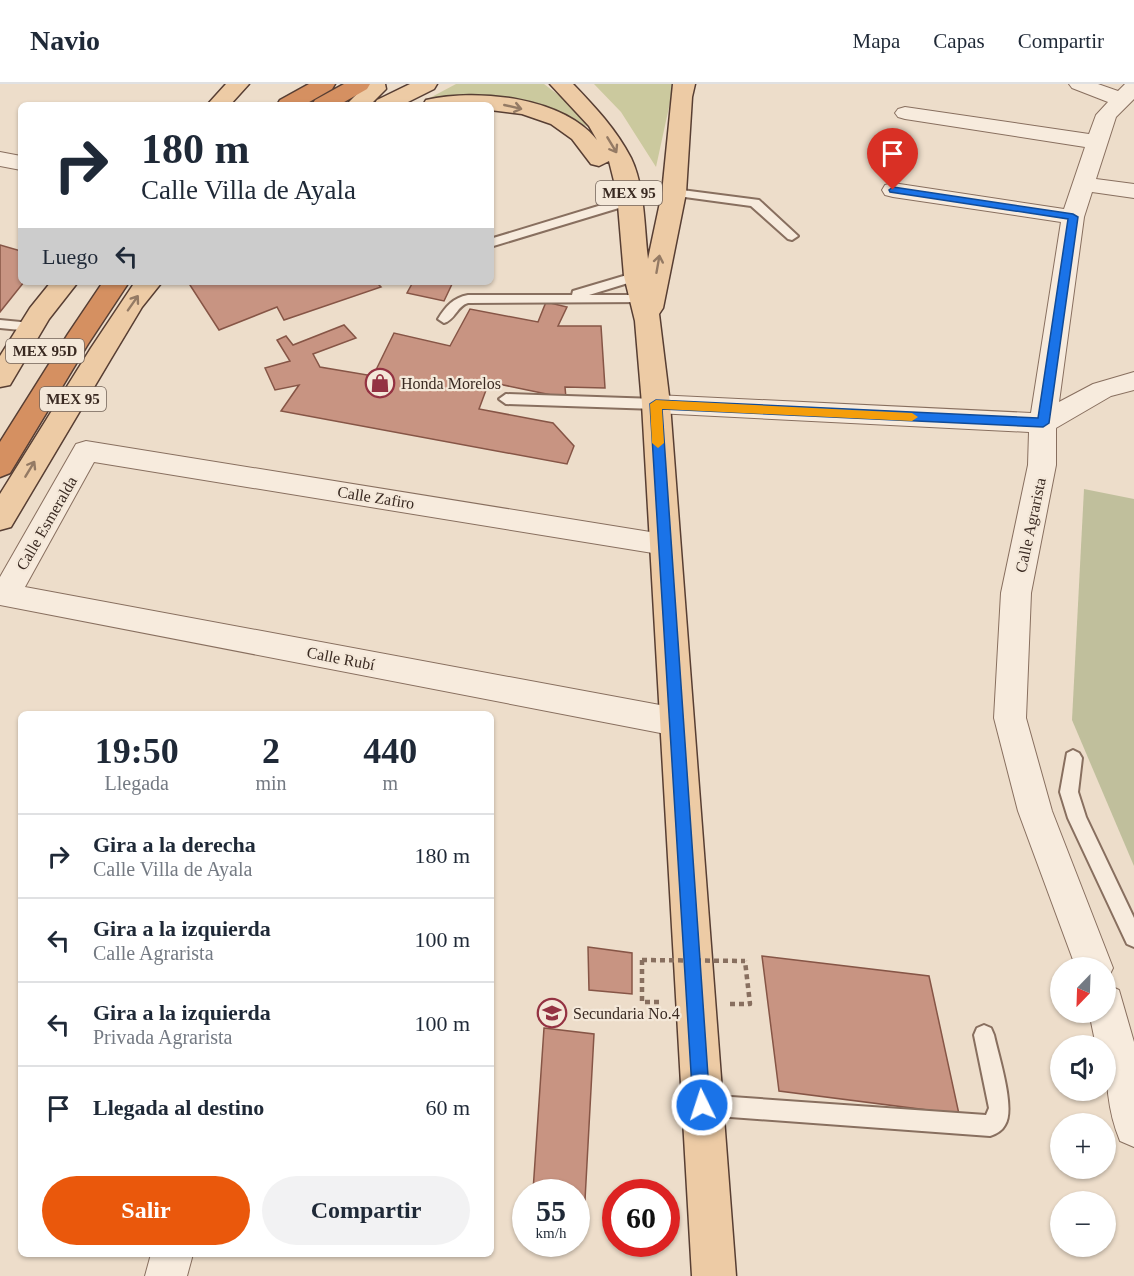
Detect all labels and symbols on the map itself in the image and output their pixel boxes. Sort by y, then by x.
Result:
one-way arrow [503,102,522,113]
pin [867,128,918,190]
one-way arrow [606,136,618,153]
road number: MEX 95 [596,181,662,205]
one-way arrow [653,254,664,274]
one-way arrow [127,296,139,312]
road number: MEX 95D [6,339,84,363]
shop icon: Honda Morelos [364,367,396,399]
place label: Honda Morelos [401,375,501,392]
road number: MEX 95 [40,387,106,411]
one-way arrow [25,461,37,478]
street label: Calle Esmeralda [13,473,80,573]
street label: Calle Agrarista [1012,476,1050,574]
street label: Calle Zafiro [336,483,416,512]
street label: Calle Rubí [305,644,377,674]
north arrow [1050,957,1116,1023]
school or university icon: Secundaria No.4 [536,997,568,1029]
place label: Secundaria No.4 [573,1005,680,1022]
position arrow [670,1073,734,1137]
speed limit sign: 60 [602,1179,680,1257]

